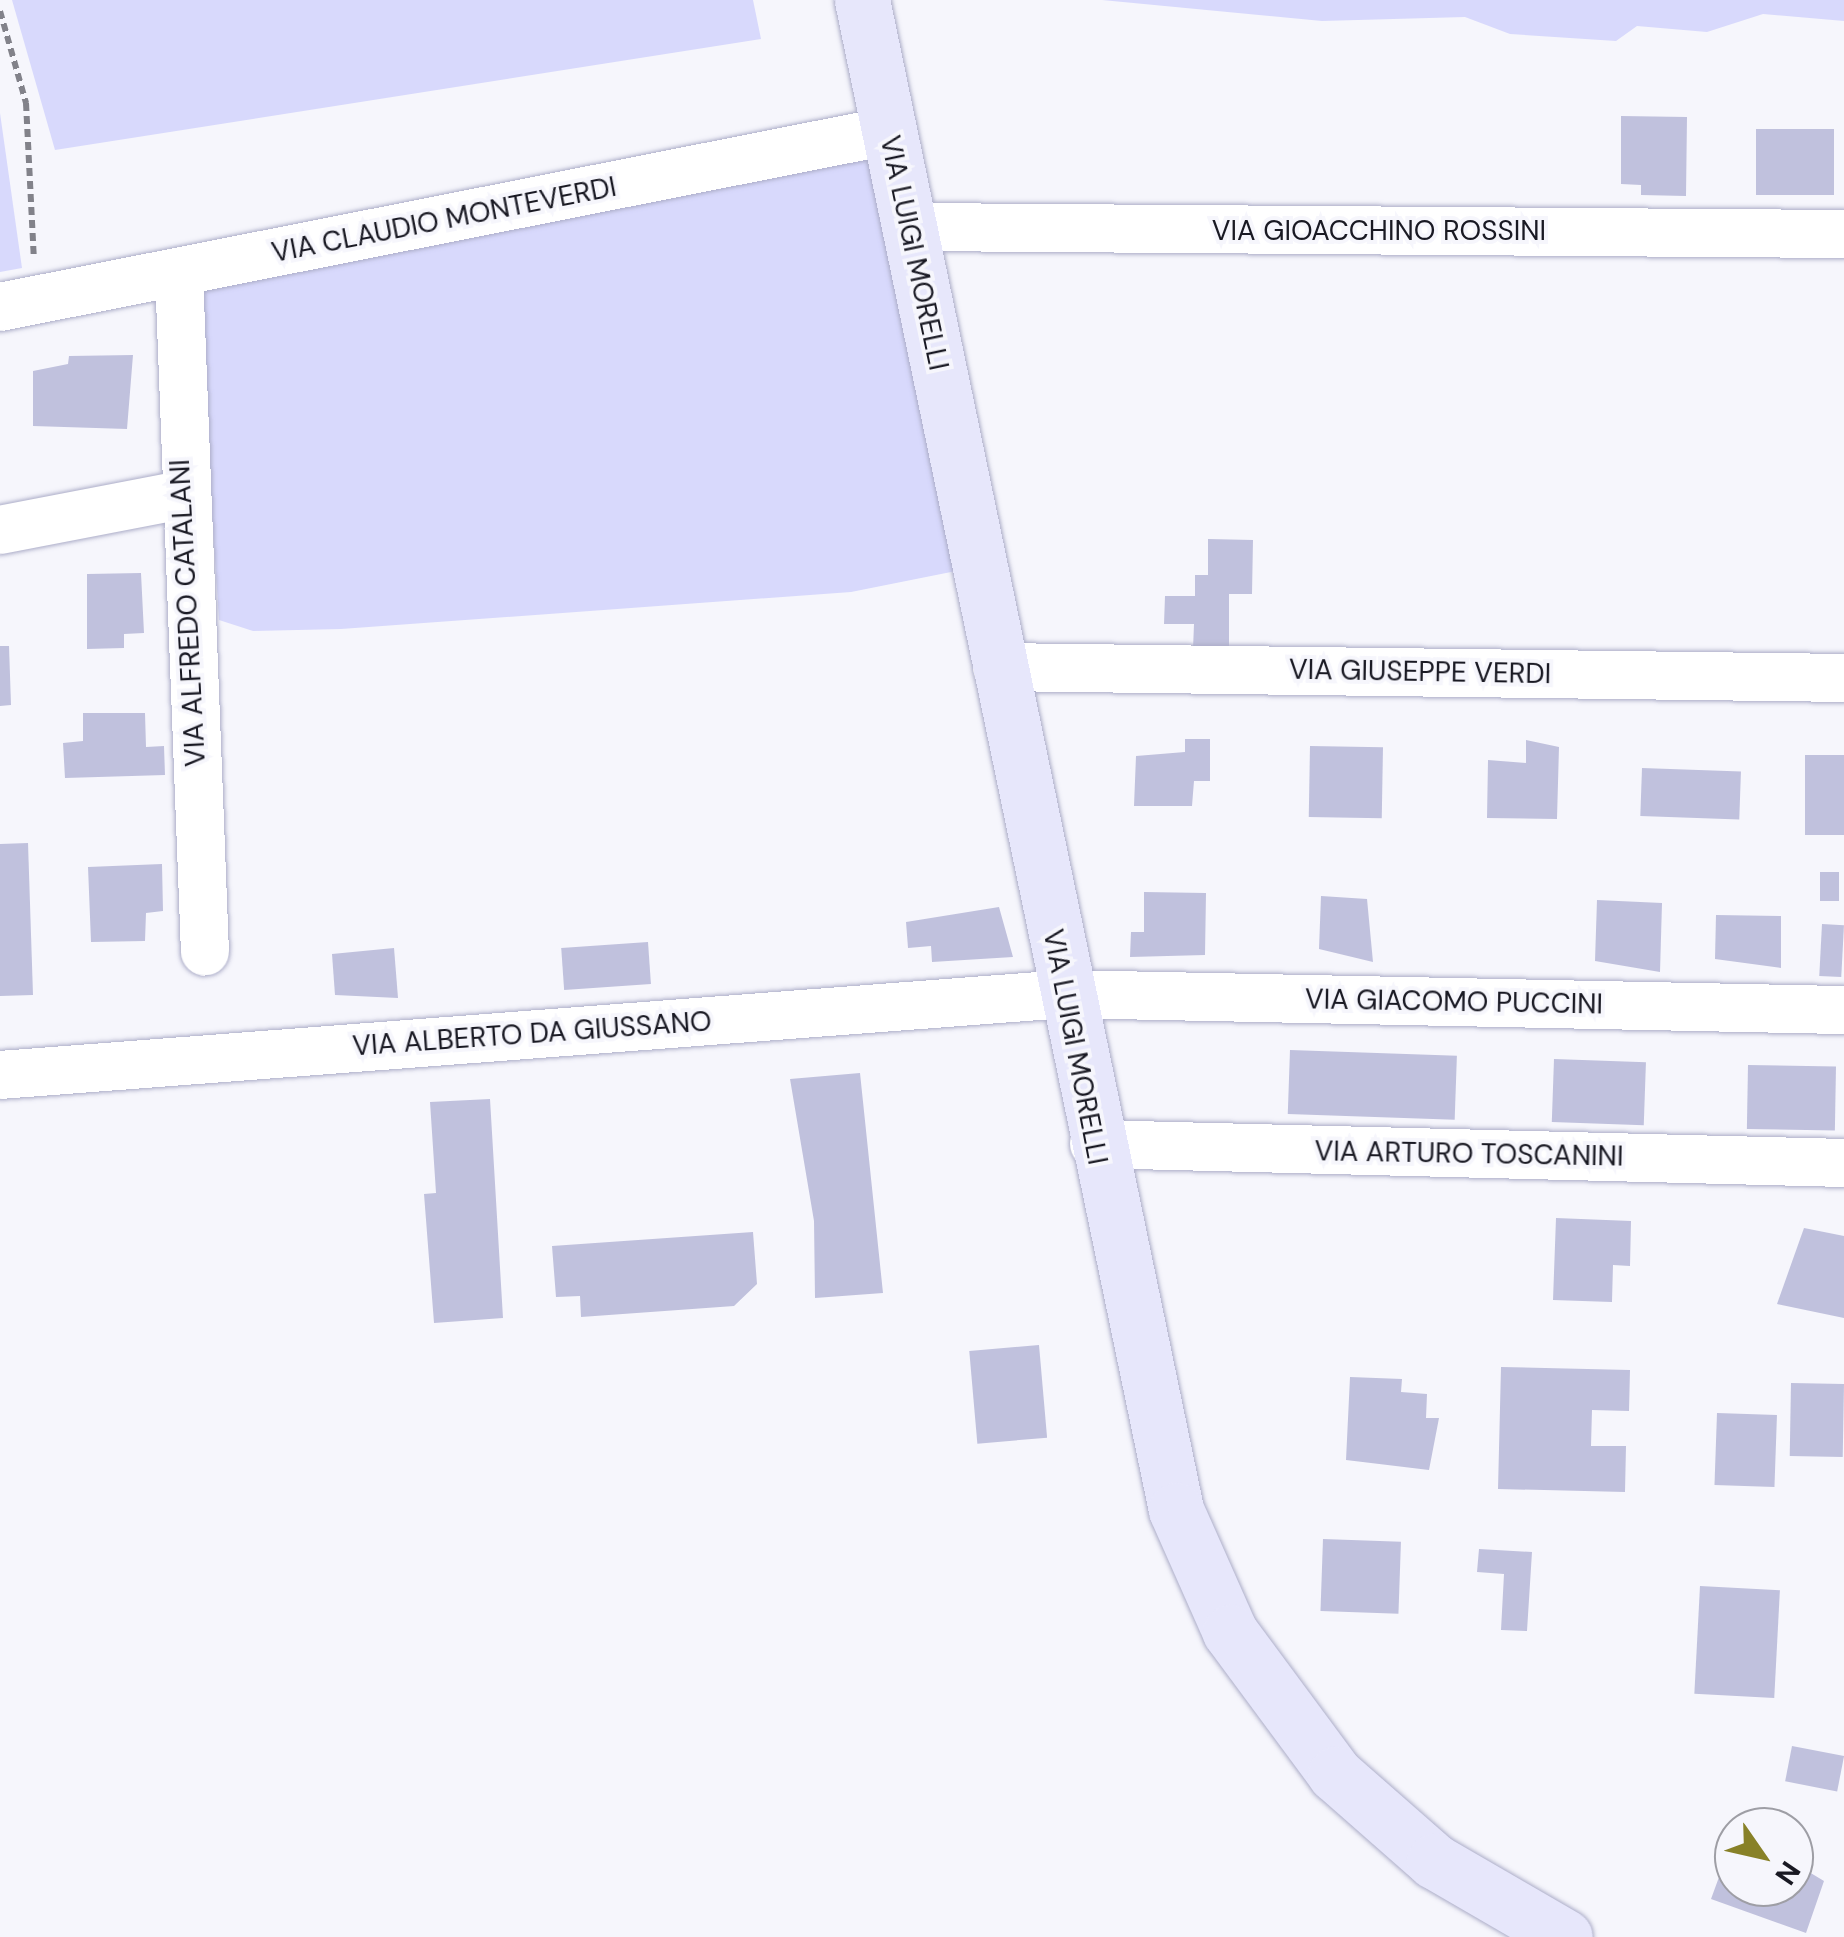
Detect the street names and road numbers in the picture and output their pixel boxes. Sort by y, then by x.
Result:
street label: VIA LUIGI MORELLI [873,133,955,373]
street label: VIA CLAUDIO MONTEVERDI [269,170,619,270]
street label: VIA GIOACCHINO ROSSINI [1212,214,1546,248]
street label: VIA ALFREDO CATALANI [163,458,213,768]
street label: VIA GIUSEPPE VERDI [1289,653,1551,691]
street label: VIA LUIGI MORELLI [1036,926,1114,1168]
street label: VIA GIACOMO PUCCINI [1305,983,1603,1021]
street label: VIA ALBERTO DA GIUSSANO [351,1005,713,1063]
street label: VIA ARTURO TOSCANINI [1314,1135,1624,1173]

